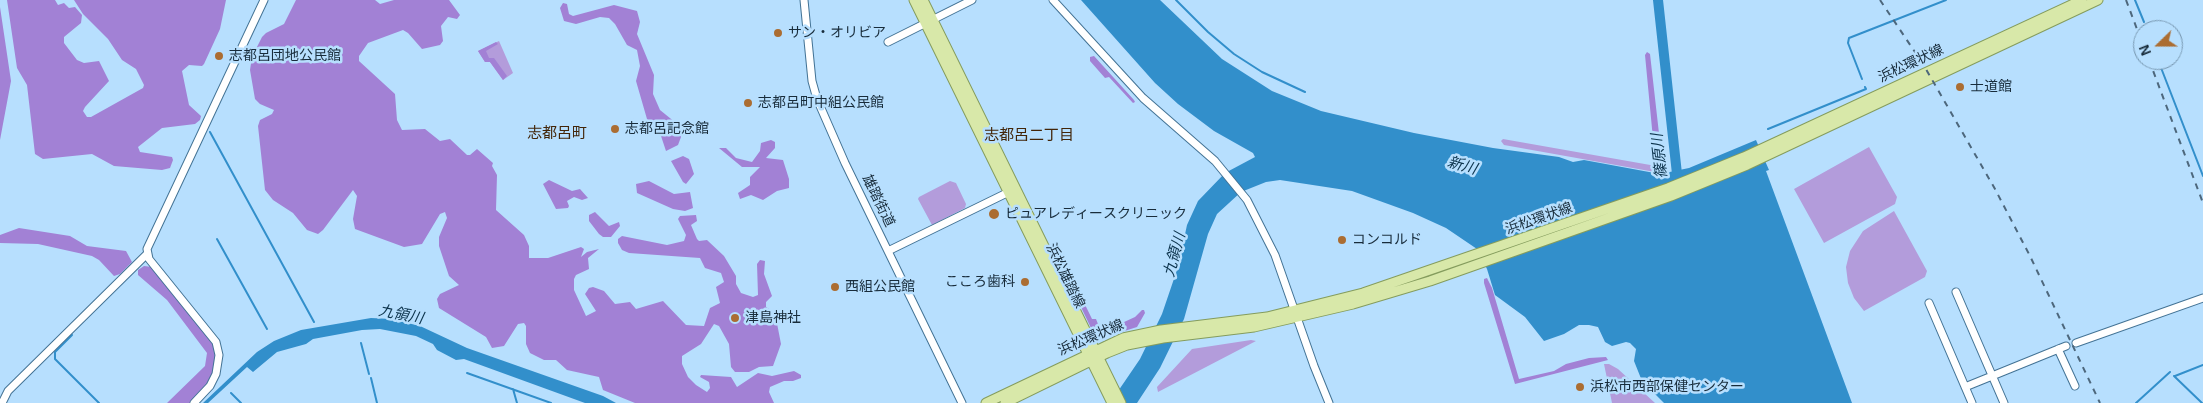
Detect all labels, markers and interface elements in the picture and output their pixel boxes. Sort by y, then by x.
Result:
north arrow [2133,20,2183,70]
place label: サン・オリビア [788,25,886,41]
marker: サン・オリビア [772,27,784,39]
street label: 浜松環状線 [1876,42,1946,86]
text: N [2136,43,2154,58]
place label: 志都呂団地公民館 [229,48,341,64]
marker: 志都呂団地公民館 [213,50,225,62]
place label: 士道館 [1970,79,2012,95]
marker: 士道館 [1954,81,1966,93]
place label: 志都呂町中組公民館 [758,95,884,111]
marker: 志都呂町中組公民館 [742,97,754,109]
place label: 志都呂記念館 [625,121,709,137]
marker: 志都呂記念館 [609,123,621,135]
district label: 志都呂町 [527,125,587,143]
district label: 志都呂二丁目 [984,127,1074,145]
water label: 篠原川 [1649,133,1671,179]
water label: 新川 [1445,153,1479,179]
street label: 雄踏街道 [858,172,898,230]
street label: 浜松環状線 [1503,200,1575,238]
place label: ピュアレディースクリニック [1005,206,1187,222]
marker: ピュアレディースクリニック [987,207,1001,221]
water label: 九領川 [1160,231,1190,279]
place label: コンコルド [1352,232,1422,248]
marker: コンコルド [1336,234,1348,246]
street label: 浜松雄踏線 [1042,241,1088,311]
place label: こころ歯科 [945,274,1015,290]
marker: こころ歯科 [1019,276,1031,288]
place label: 西組公民館 [845,279,915,295]
marker: 西組公民館 [829,281,841,293]
water label: 九領川 [377,302,425,328]
place label: 津島神社 [745,310,801,326]
marker: 津島神社 [729,312,741,324]
street label: 浜松環状線 [1056,317,1126,359]
place label: 浜松市西部保健センター [1590,379,1744,395]
marker: 浜松市西部保健センター [1574,381,1586,393]

